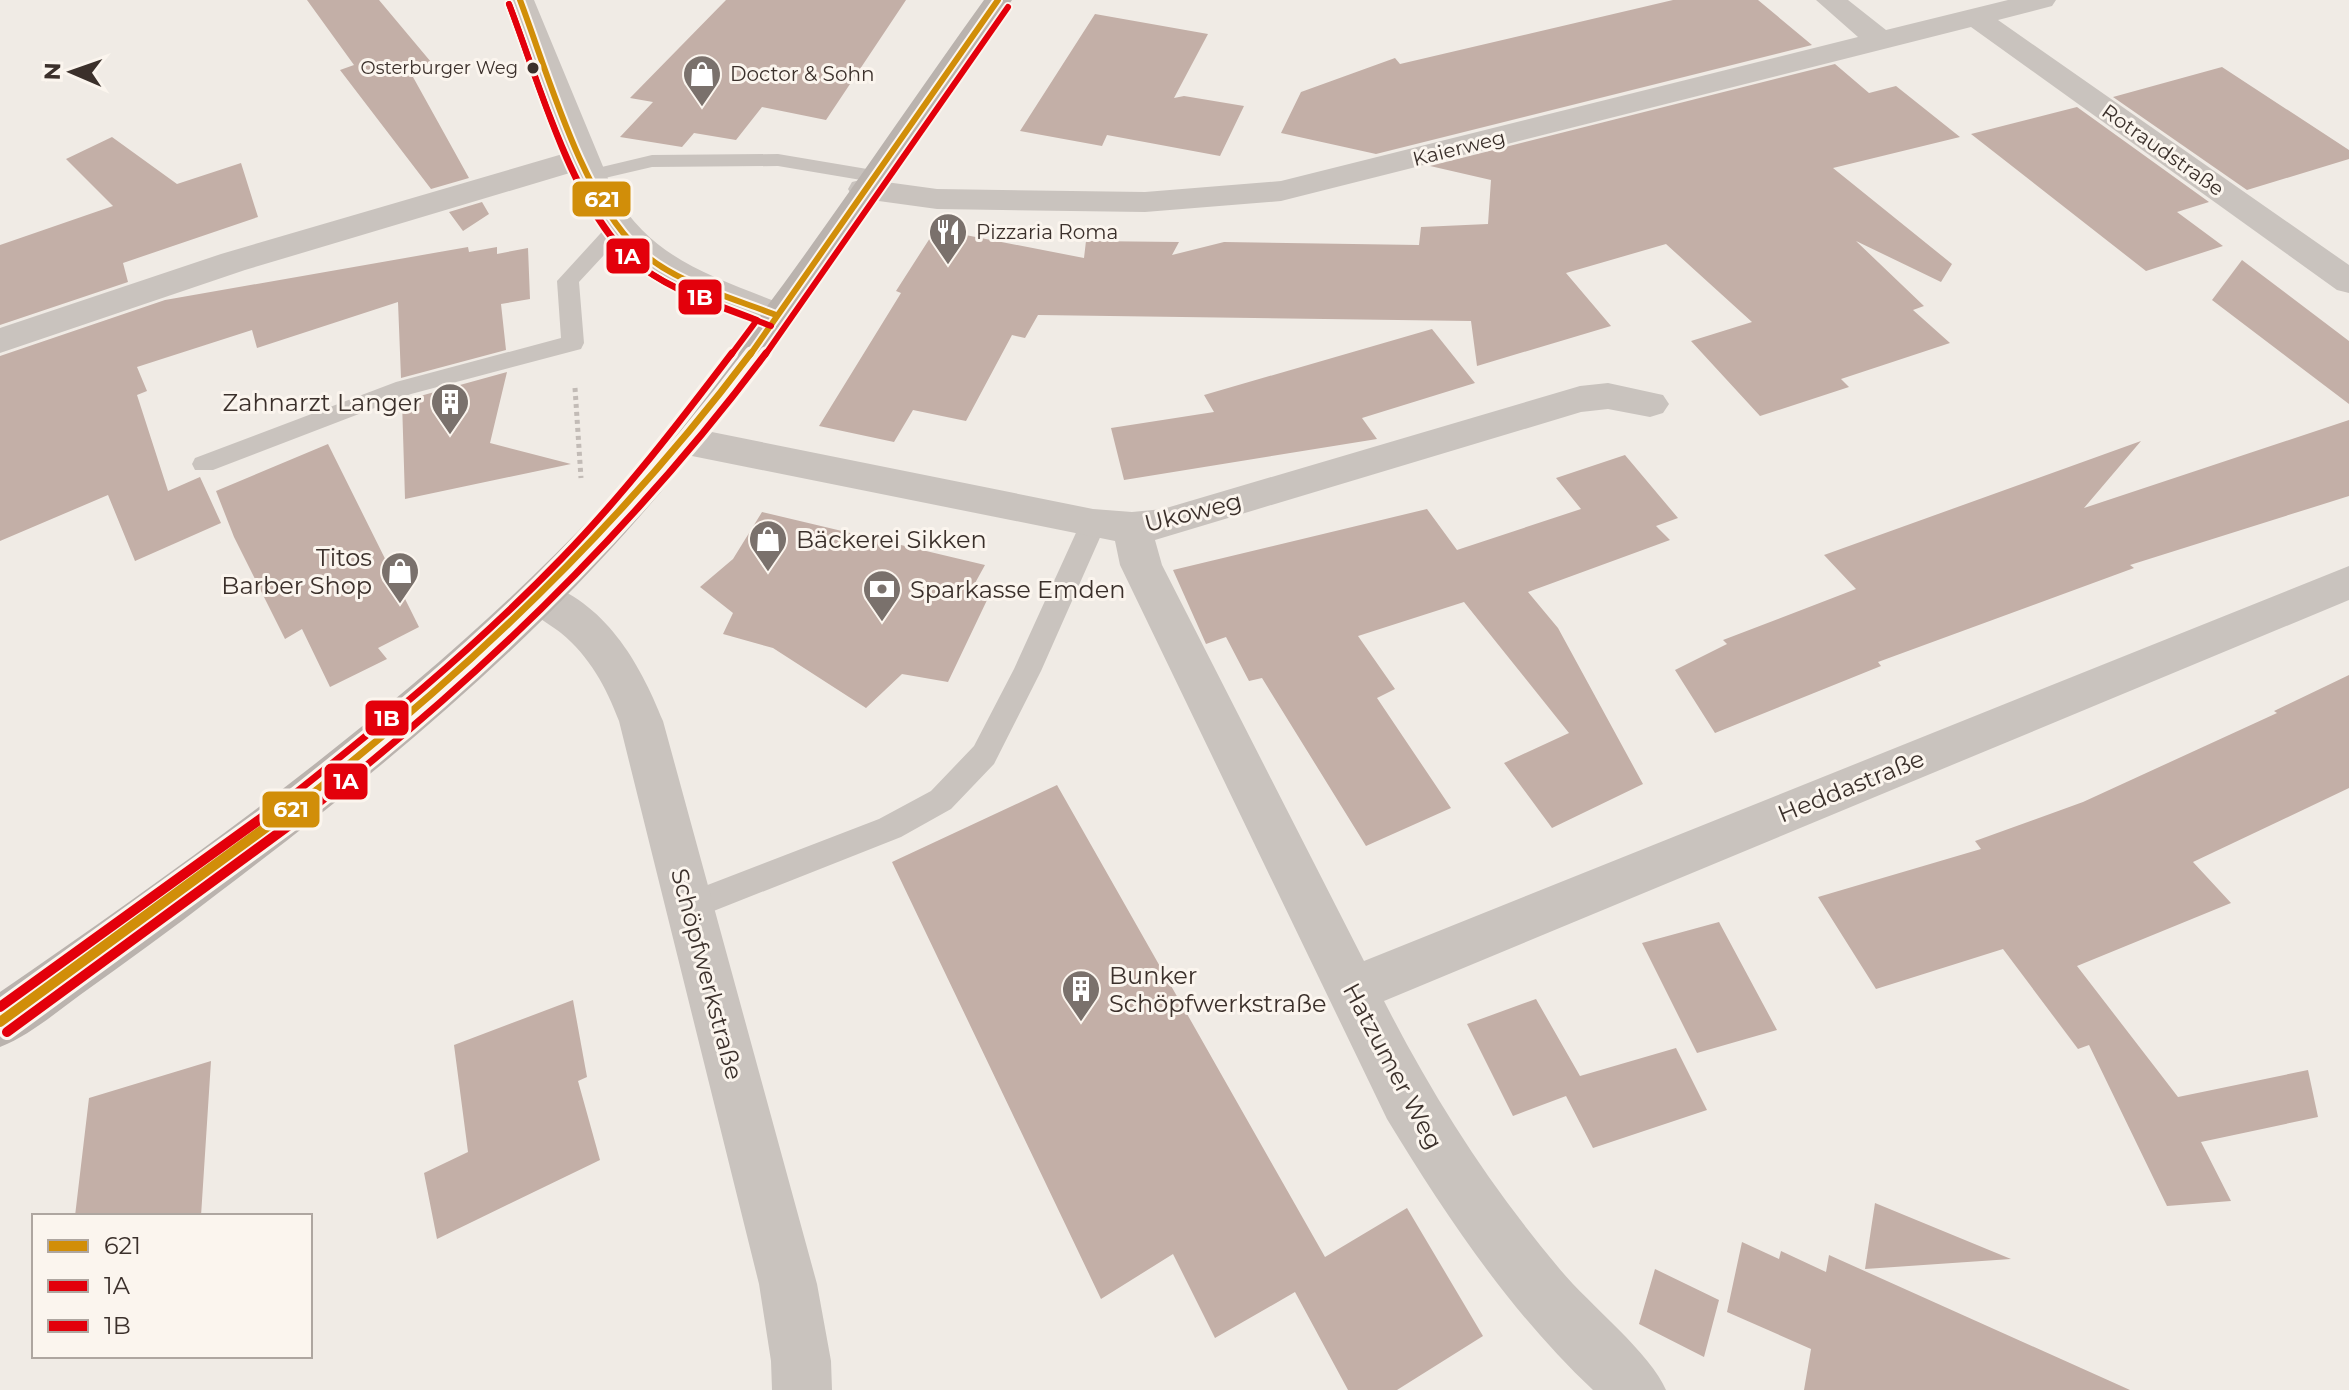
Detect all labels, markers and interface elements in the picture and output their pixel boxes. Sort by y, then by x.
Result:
north arrow [32,32,112,112]
shop icon: Doctor & Sohn [681,53,723,108]
place label: Osterburger Weg [361,57,518,79]
marker: Osterburger Weg [525,60,541,76]
text: N [39,62,66,81]
place label: Doctor & Sohn [730,62,875,86]
street label: Rotraudstraße [2097,99,2229,201]
street label: Kaierweg [1410,125,1508,171]
line badge: 621 [571,180,632,218]
text: 621 [584,186,620,213]
restaurant icon: Pizzaria Roma [927,211,969,266]
place label: Pizzaria Roma [976,220,1118,244]
line badge: 1A [605,237,651,275]
text: 1A [615,243,642,270]
line badge: 1B [677,278,723,316]
text: 1B [687,284,713,311]
building icon: Zahnarzt Langer [429,381,471,436]
place label: Zahnarzt Langer [223,388,422,417]
street label: Ukoweg [1141,486,1245,538]
shop icon: Bäckerei Sikken [747,518,789,573]
place label: Bäckerei Sikken [796,525,987,554]
place label: Titos Barber Shop [221,543,372,600]
shop icon: Titos Barber Shop [379,550,421,605]
bank icon: Sparkasse Emden [861,568,903,623]
place label: Sparkasse Emden [910,575,1126,604]
line badge: 1B [364,699,410,737]
text: 1B [374,705,400,732]
street label: Heddastraße [1773,743,1929,829]
line badge: 1A [323,762,369,801]
text: 1A [333,768,360,795]
line badge: 621 [261,790,321,829]
text: 621 [273,796,309,823]
street label: Schöpfwerkstraße [665,865,749,1083]
place label: Bunker Schöpfwerkstraße [1109,961,1326,1018]
building icon: Bunker Schöpfwerkstraße [1060,968,1102,1023]
street label: Hatzumer Weg [1337,978,1449,1154]
legend [32,1214,312,1358]
text: 621 [104,1231,141,1260]
text: 1A [104,1271,131,1300]
text: 1B [104,1311,131,1340]

